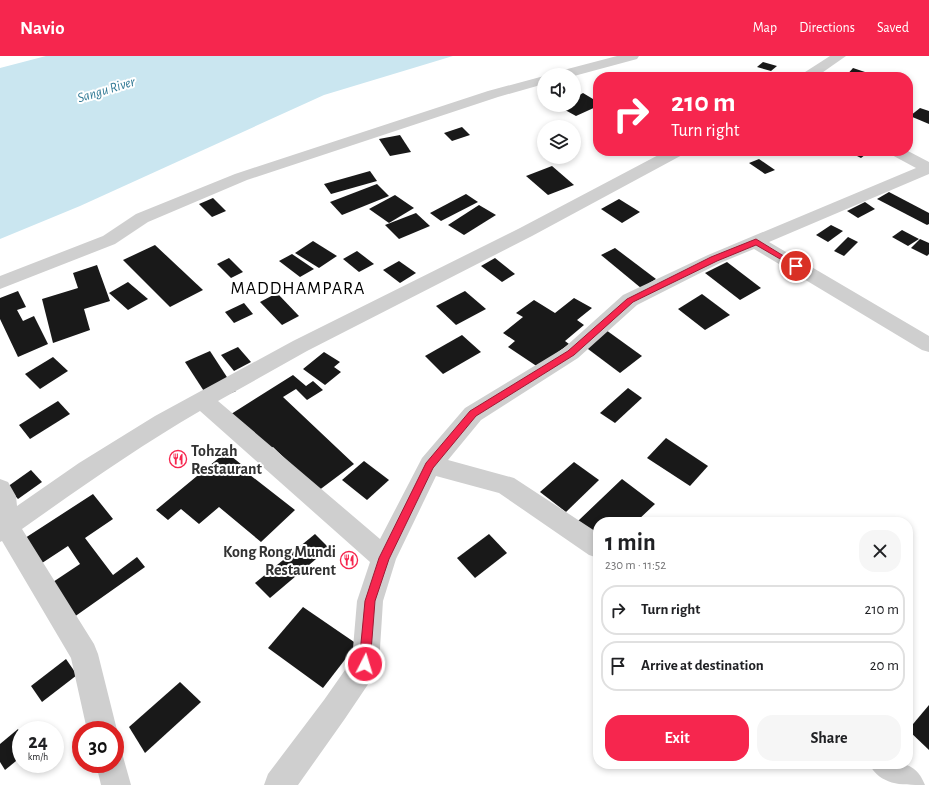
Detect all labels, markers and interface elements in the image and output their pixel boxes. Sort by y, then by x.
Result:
text: Navio [20,19,65,38]
text: Map [753,21,777,35]
text: Directions [799,21,855,35]
text: Saved [877,21,909,35]
map controls [537,68,581,164]
button: sound [537,68,581,112]
water label: Sangu River [76,74,137,105]
icon: right [605,88,657,140]
text: 210 m [671,89,736,117]
button: layers [537,120,581,164]
text: Turn right [671,122,740,140]
pin [779,249,813,283]
icon: arrive [785,255,807,277]
district label: MADDHAMPARA [230,280,366,298]
place label: Tohzah Restaurant [191,443,262,477]
restaurant icon: Tohzah Restaurant [168,449,188,469]
button: close [859,530,901,572]
text: 1 min [605,531,656,555]
place label: Kong Rong Mundi Restaurent [223,544,337,578]
restaurant icon: Kong Rong Mundi Restaurent [339,550,359,570]
text: 230 m · 11:52 [605,559,666,572]
icon: right [607,599,629,621]
text: Turn right [641,602,700,617]
text: 210 m [865,602,899,617]
position arrow [344,643,386,685]
icon: arrive [607,655,629,677]
text: Arrive at destination [641,658,764,673]
text: 20 m [870,658,899,673]
button: Exit [605,715,749,761]
button: Share [757,715,901,761]
speed limit sign: 30 [72,721,124,773]
text: 24 [28,732,48,752]
text: km/h [28,752,48,762]

